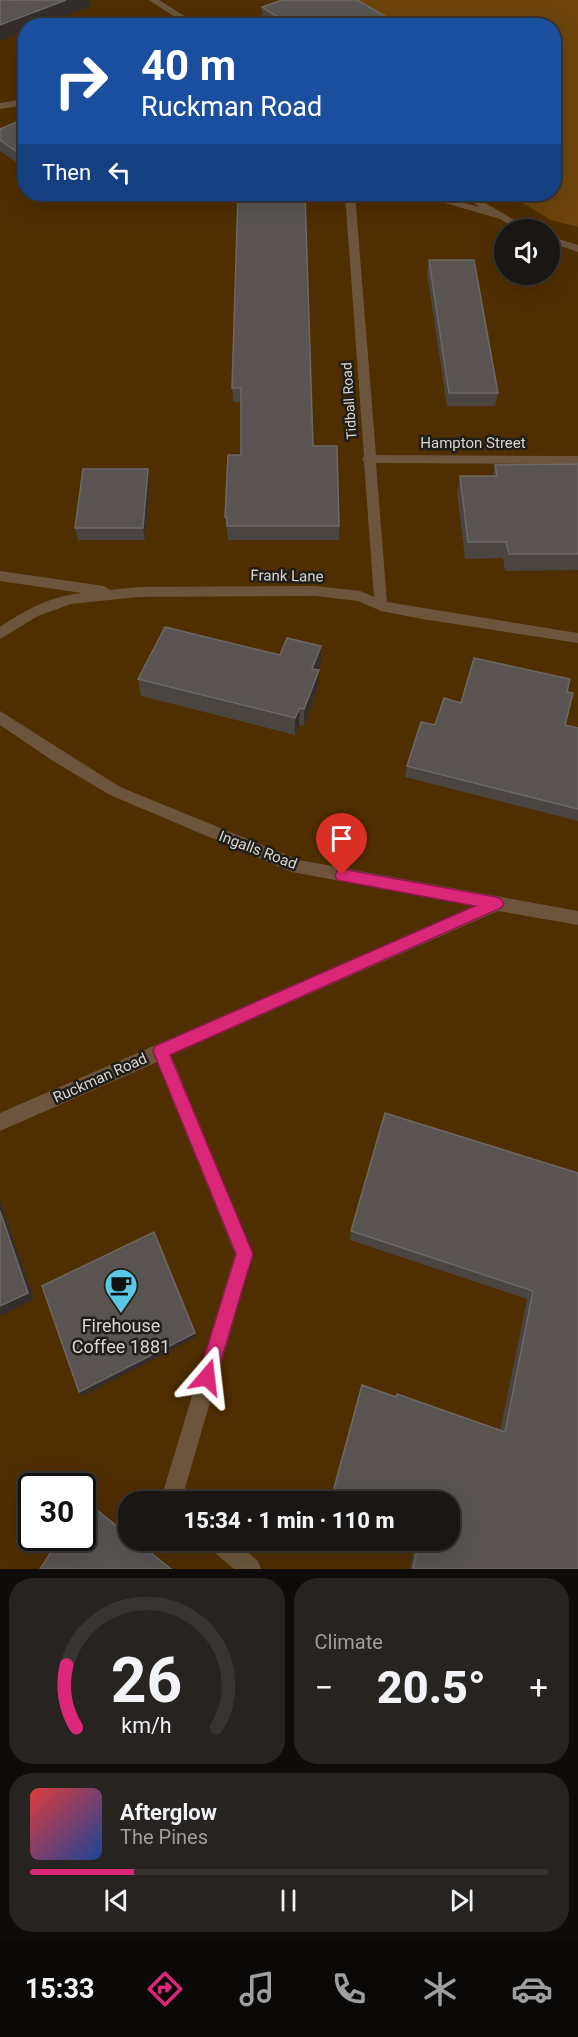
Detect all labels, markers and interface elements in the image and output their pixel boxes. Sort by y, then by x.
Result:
text: 40 m [141,41,236,90]
icon: right [42,42,120,120]
text: Ruckman Road [141,91,322,123]
icon: left [103,156,136,189]
text: Then [42,160,91,185]
map controls [494,219,560,285]
button: sound [494,219,560,285]
street label: Tidball Road [338,362,360,440]
street label: Hampton Street [420,434,526,452]
street label: Frank Lane [250,566,324,586]
pin [316,813,367,875]
icon: arrive [325,822,358,855]
street label: Ingalls Road [216,827,300,873]
street label: Ruckman Road [50,1049,150,1107]
cafe icon: Firehouse Coffee 1881 [103,1267,139,1314]
place label: Firehouse Coffee 1881 [72,1315,170,1357]
position arrow [175,1345,239,1409]
speed limit sign: 30 [18,1473,96,1551]
text: 15:34 · 1 min · 110 m [184,1508,394,1533]
text: Climate [315,1630,383,1654]
text: 26 [111,1644,183,1717]
text: 20.5° [377,1661,486,1714]
text: − [315,1668,333,1707]
text: + [529,1668,548,1707]
text: km/h [122,1713,172,1738]
text: Afterglow [120,1800,217,1825]
text: The Pines [120,1825,208,1849]
icon: previous [100,1884,133,1917]
icon: pause [272,1884,305,1917]
icon: next [445,1884,478,1917]
icon: directions [144,1968,186,2010]
icon: music [236,1968,278,2010]
icon: phone [328,1968,370,2010]
icon: climate [419,1968,461,2010]
icon: car [511,1968,553,2010]
text: 15:33 [25,1973,94,2005]

